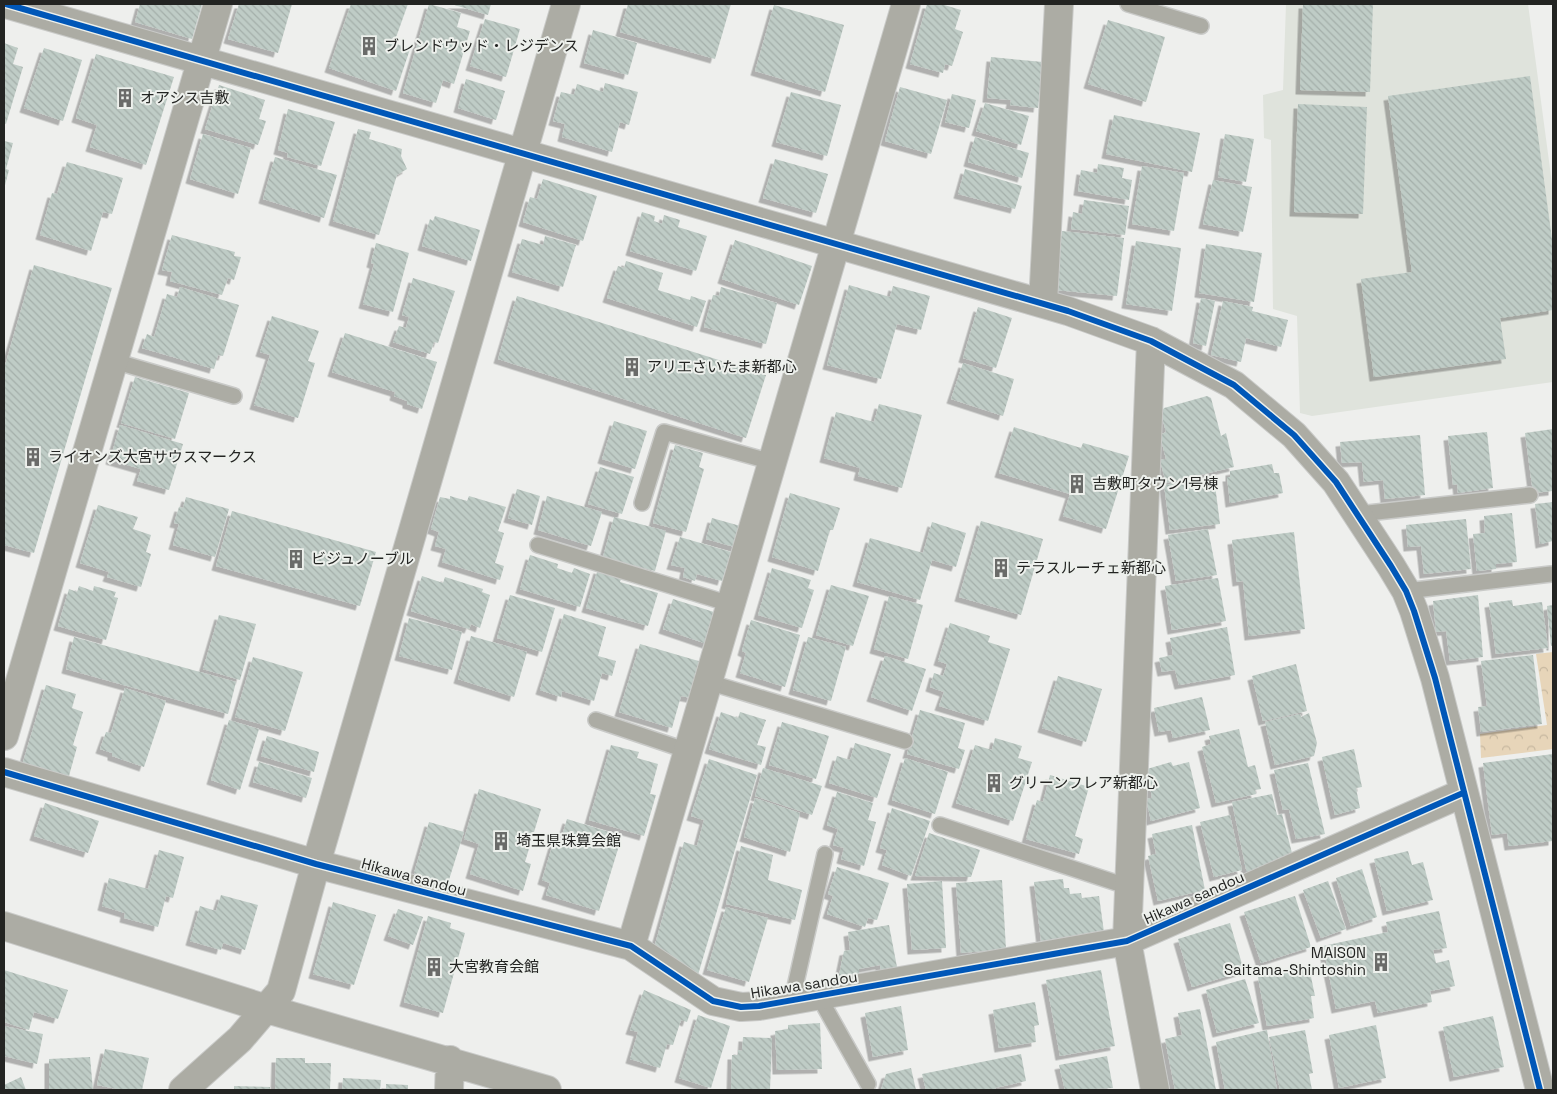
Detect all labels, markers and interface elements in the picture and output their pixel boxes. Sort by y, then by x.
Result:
building icon: ブレンドウッド・レジデンス [358,35,380,57]
place label: ブレンドウッド・レジデンス [384,36,579,55]
building icon: オアシス吉敷 [114,87,136,109]
place label: オアシス吉敷 [140,88,229,107]
building icon: アリエさいたま新都心 [621,356,643,378]
place label: アリエさいたま新都心 [647,357,797,376]
building icon: ライオンズ大宮サウスマークス [22,446,44,468]
place label: ライオンズ大宮サウスマークス [48,447,257,466]
building icon: 吉敷町タウン1号棟 [1066,473,1088,495]
place label: 吉敷町タウン1号棟 [1092,474,1218,493]
building icon: ビジュノーブル [285,548,307,570]
place label: ビジュノーブル [311,549,414,568]
building icon: テラスルーチェ新都心 [990,557,1012,579]
place label: テラスルーチェ新都心 [1016,558,1166,577]
building icon: グリーンフレア新都心 [983,772,1005,794]
place label: グリーンフレア新都心 [1009,773,1158,792]
building icon: 埼玉県珠算会館 [490,830,512,852]
place label: 埼玉県珠算会館 [516,831,621,850]
street label: Hikawa sandou [359,853,469,900]
street label: Hikawa sandou [1141,867,1247,928]
place label: MAISON Saitama-Shintoshin [1224,943,1366,979]
building icon: MAISON Saitama-Shintoshin [1370,951,1392,973]
building icon: 大宮教育会館 [423,956,445,978]
place label: 大宮教育会館 [449,957,539,976]
street label: Hikawa sandou [749,967,859,1002]

